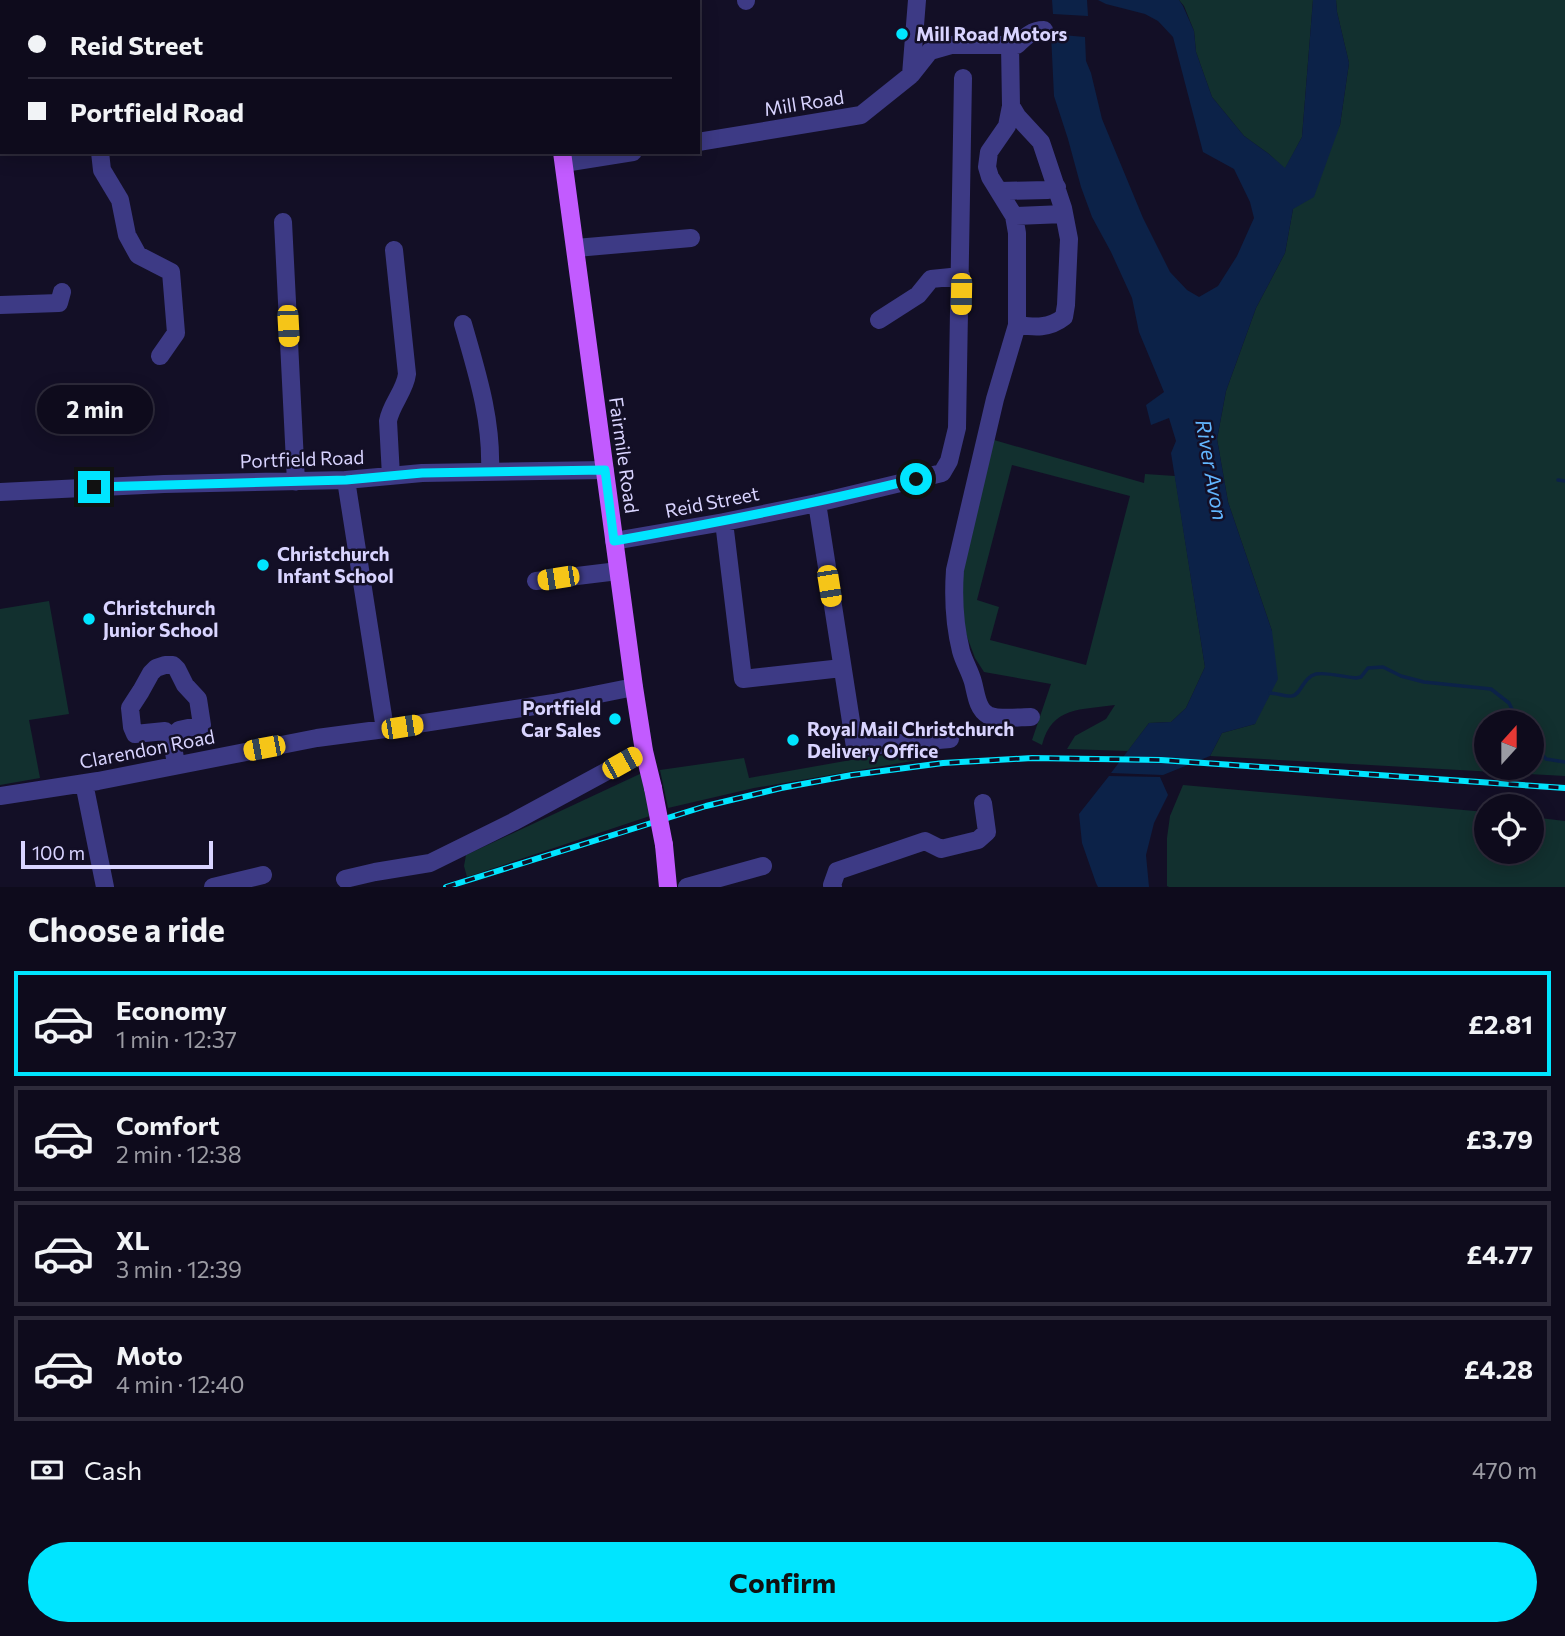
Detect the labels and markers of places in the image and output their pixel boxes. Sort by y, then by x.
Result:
place label: Mill Road Motors [916,22,1067,45]
marker: Mill Road Motors [894,26,910,42]
place label: Christchurch Infant School [277,542,394,587]
marker: Christchurch Infant School [255,557,271,573]
place label: Christchurch Junior School [103,596,219,641]
marker: Christchurch Junior School [81,611,97,627]
place label: Portfield Car Sales [521,696,601,741]
marker: Portfield Car Sales [607,711,623,727]
place label: Royal Mail Christchurch Delivery Office [807,717,1014,762]
marker: Royal Mail Christchurch Delivery Office [785,732,801,748]

